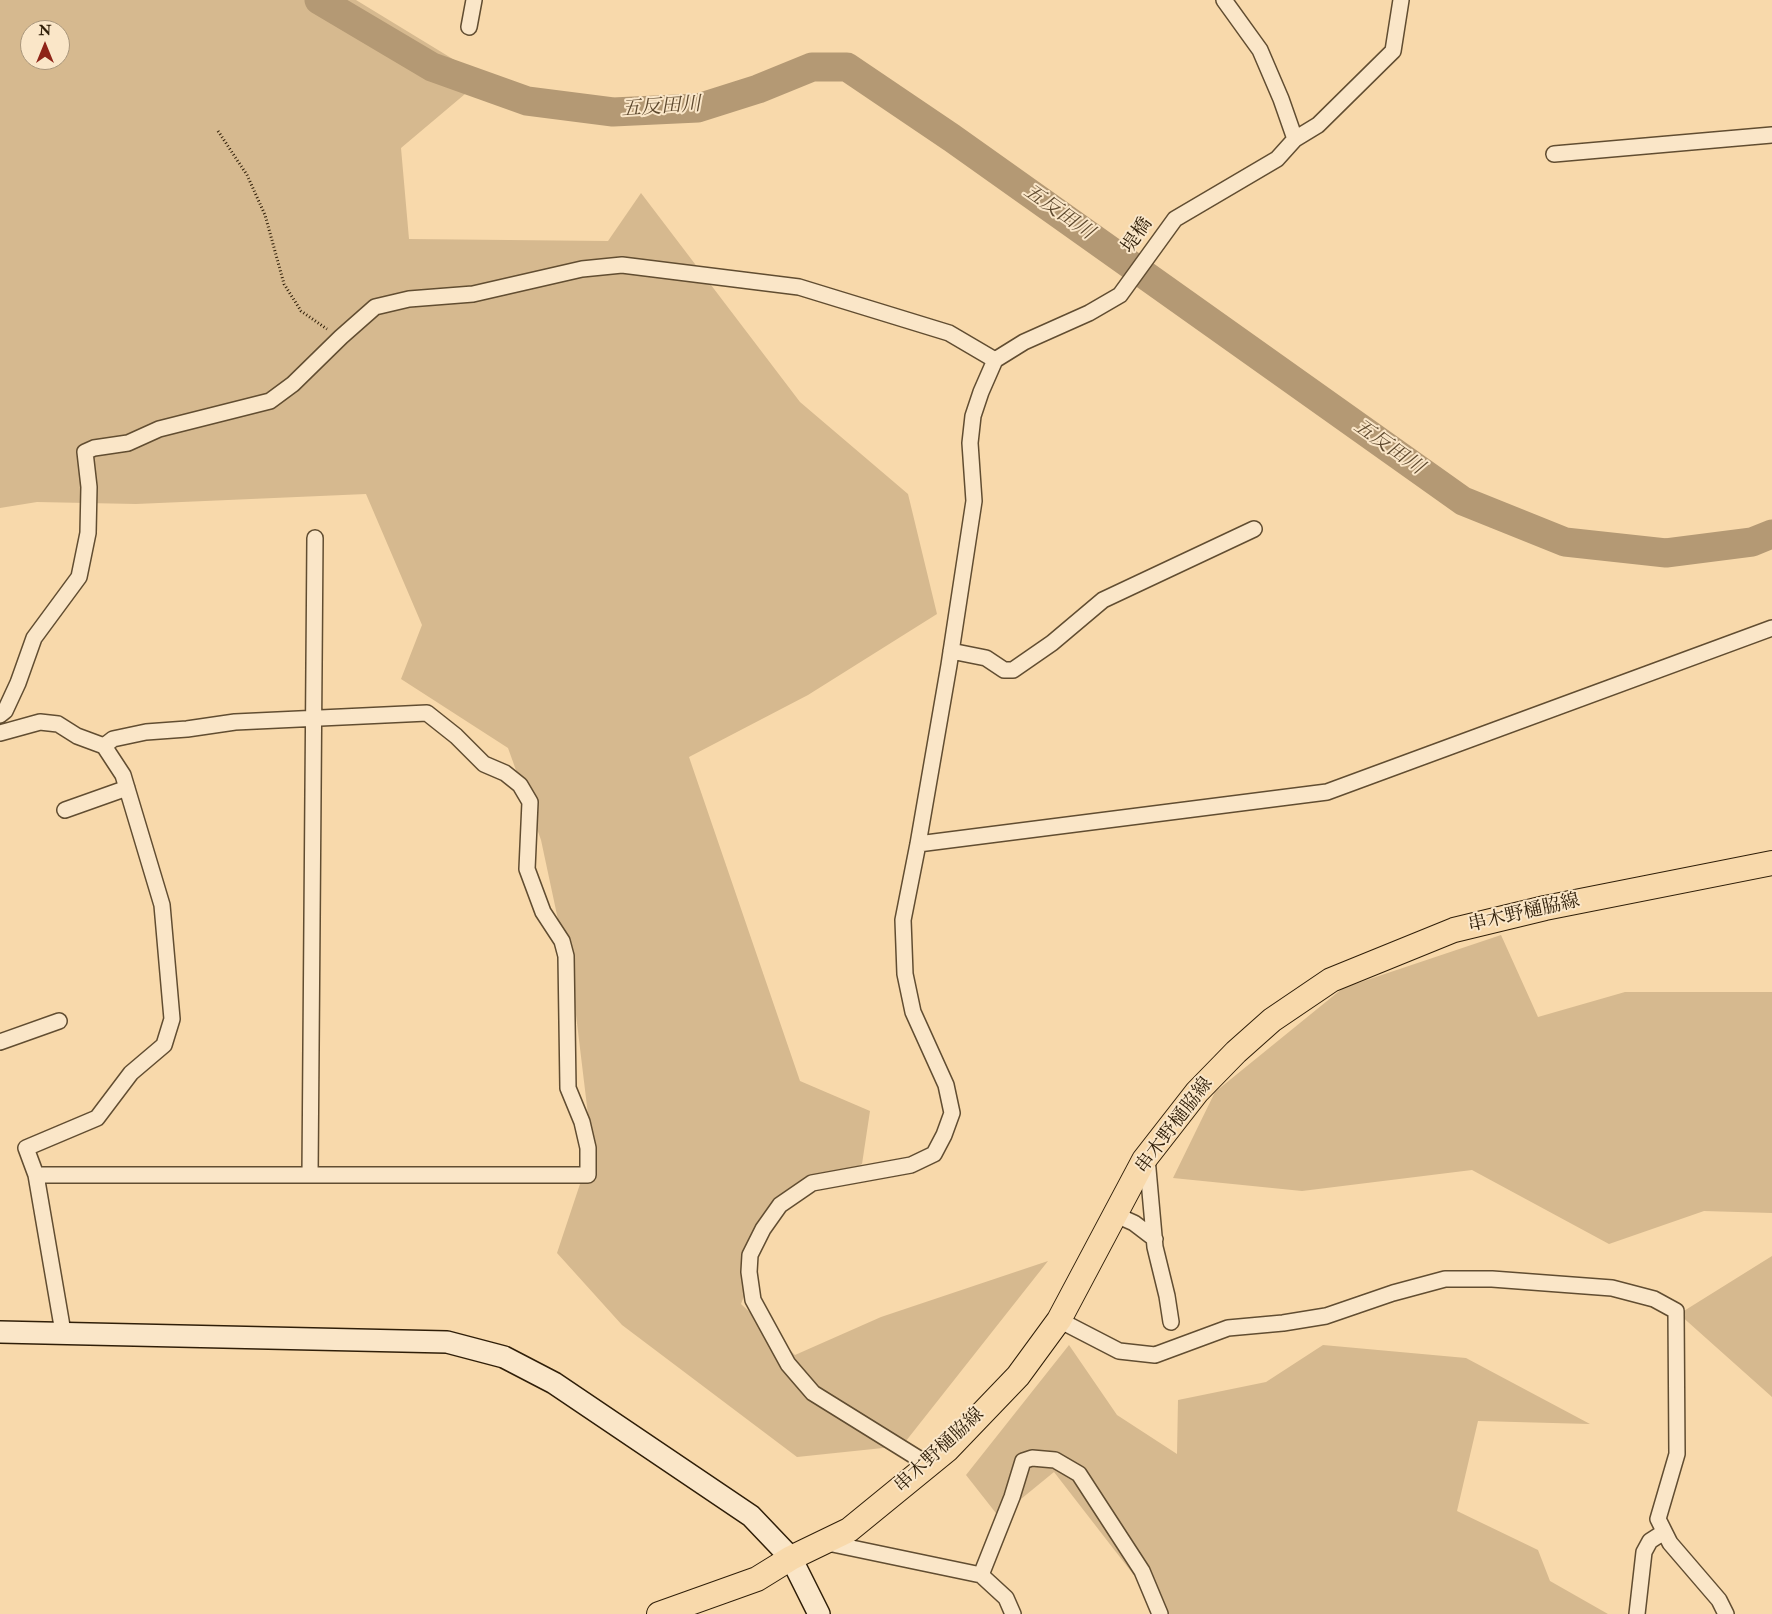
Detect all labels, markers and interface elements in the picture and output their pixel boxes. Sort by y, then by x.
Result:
north arrow [20,20,70,70]
text: N [39,22,51,39]
water label: 五反田川 [620,93,702,123]
water label: 五反田川 [1018,180,1098,246]
street label: 堤橋 [1118,214,1158,258]
water label: 五反田川 [1348,415,1428,481]
street label: 串木野樋脇線 [1466,890,1582,938]
street label: 串木野樋脇線 [1132,1074,1218,1178]
street label: 串木野樋脇線 [891,1404,989,1498]

